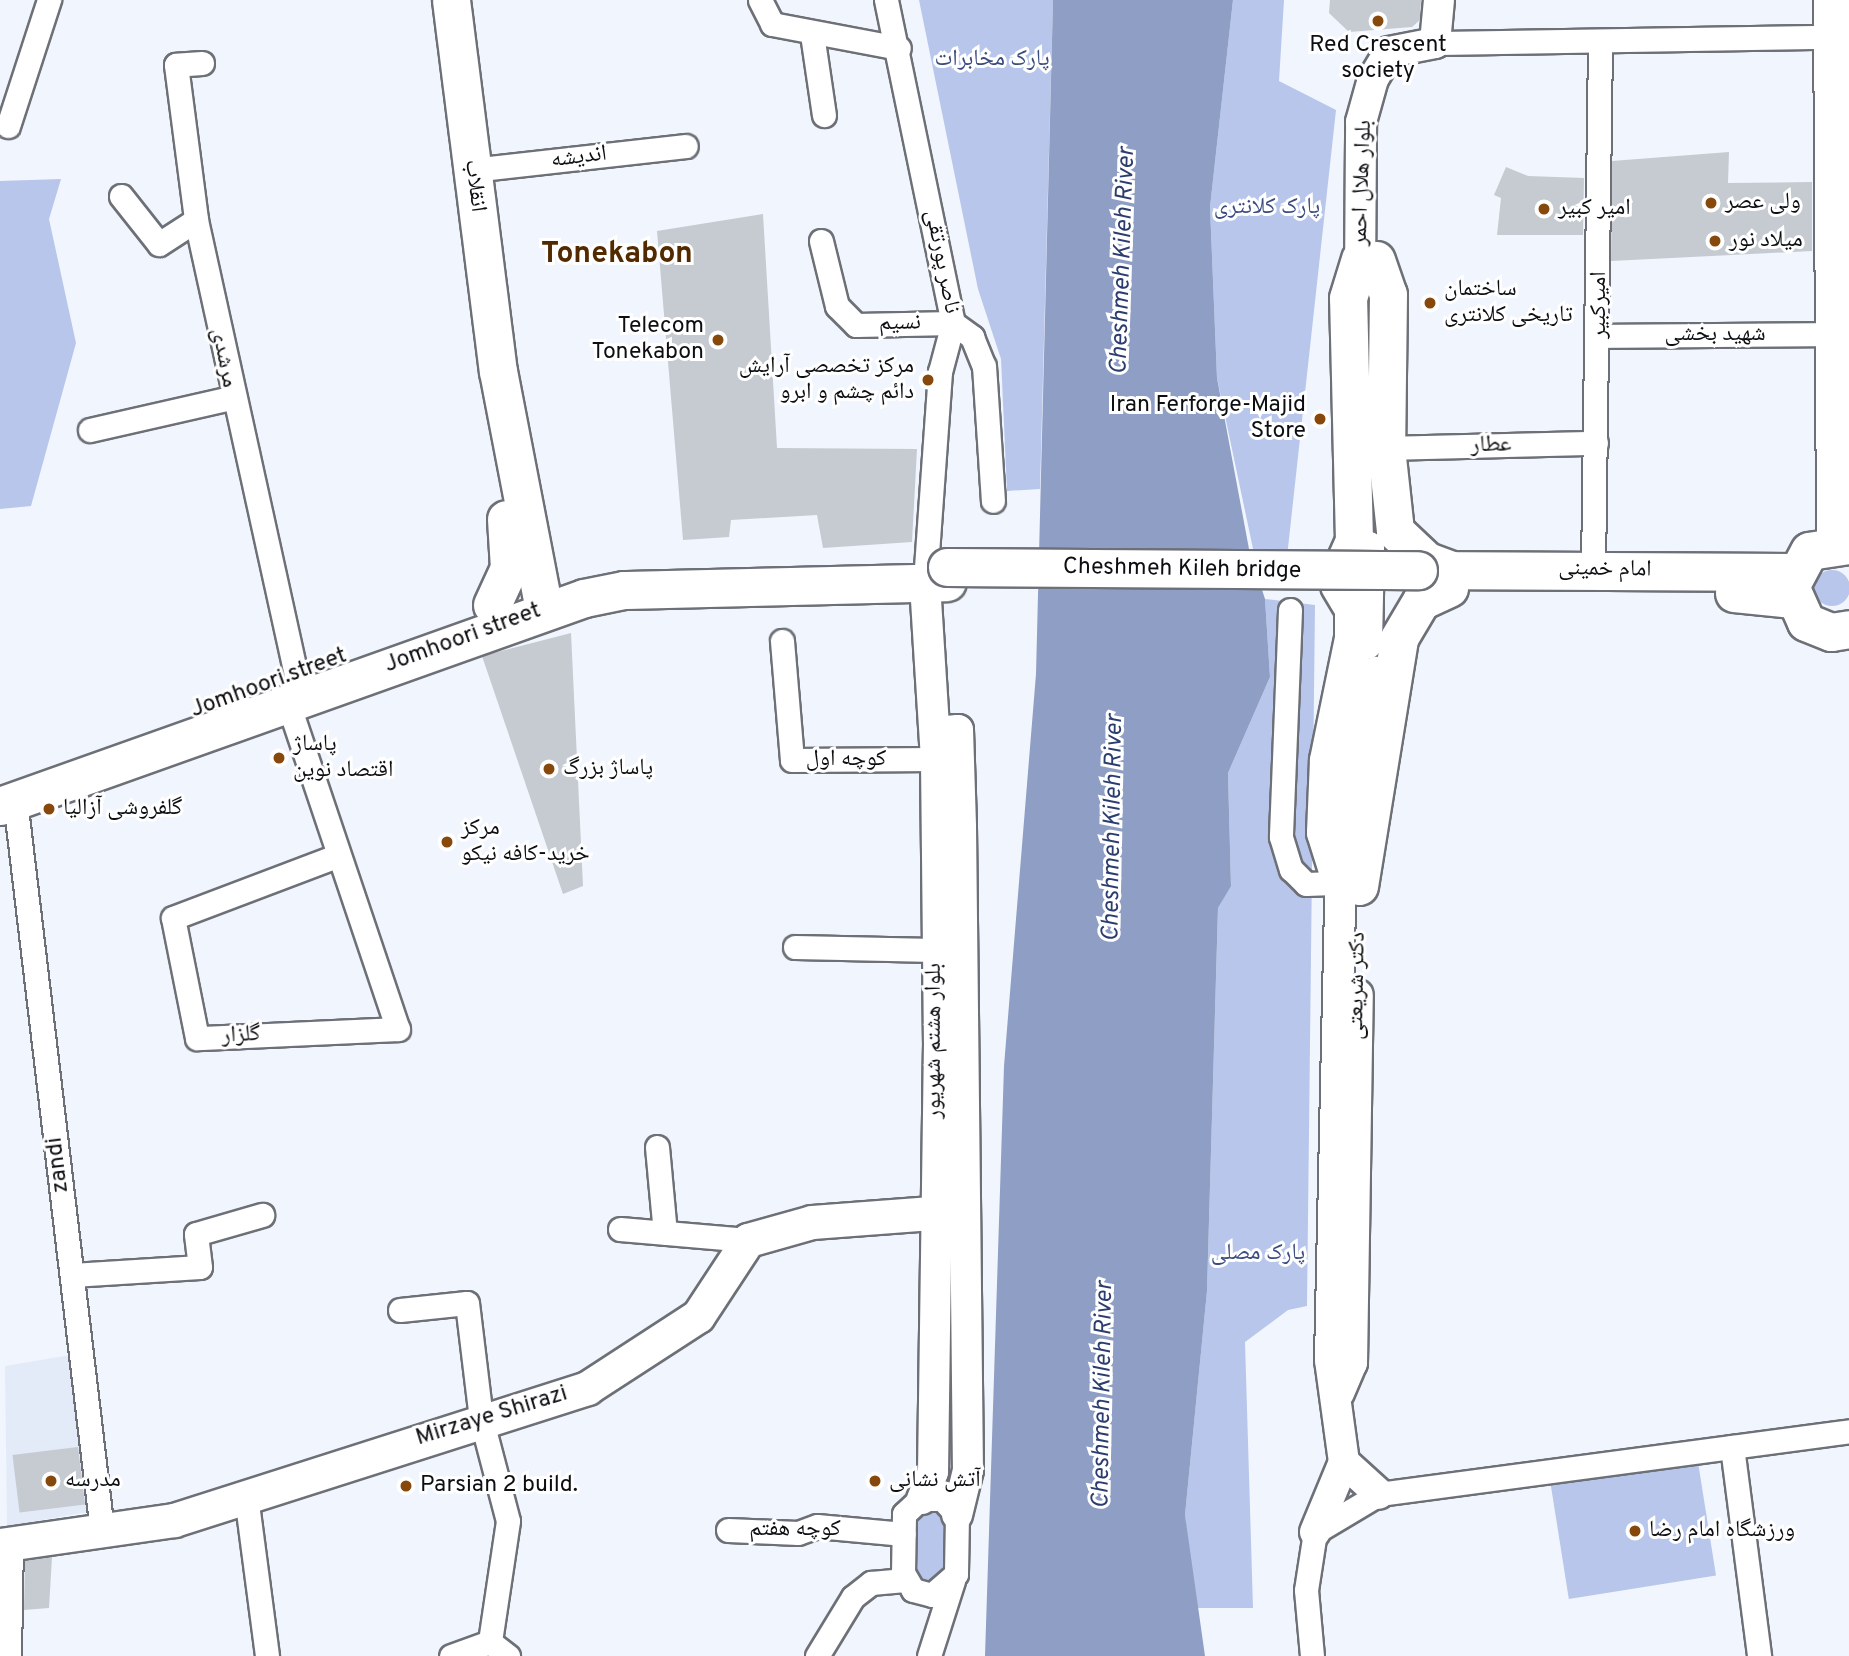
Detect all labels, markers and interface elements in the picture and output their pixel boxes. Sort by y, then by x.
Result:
marker: Red Crescent society [1370,13,1386,29]
place label: Red Crescent society [1309,32,1447,86]
park label: پارک مخابرات [934,46,1050,74]
street label: بلوار هلال احمر [1347,119,1379,247]
street label: اندیشه [549,141,609,175]
water label: Cheshmeh Kileh River [1106,147,1142,375]
street label: انقلاب [457,158,491,214]
place label: ولی عصر [1725,189,1801,217]
park label: پارک کلانتری [1214,194,1320,222]
place label: امیر کبیر [1558,195,1631,223]
marker: ولی عصر [1703,195,1719,211]
marker: امیر کبیر [1536,201,1552,217]
street label: ناصر پورتقی [917,208,965,316]
place label: میلاد نور [1729,227,1803,255]
marker: میلاد نور [1707,233,1723,249]
district label: Tonekabon [541,237,693,273]
street label: امیرکبیر [1586,271,1614,339]
place label: ساختمان تاریخی کلانتری [1444,276,1573,330]
marker: ساختمان تاریخی کلانتری [1422,295,1438,311]
street label: نسیم [879,310,921,338]
place label: Telecom Tonekabon [592,313,704,367]
street label: شهید بخشی [1664,321,1766,349]
street label: مرشدی [204,326,242,390]
marker: Telecom Tonekabon [710,332,726,348]
place label: مرکز تخصصی آرایش دائم چشم و ابرو [739,353,914,407]
marker: مرکز تخصصی آرایش دائم چشم و ابرو [920,372,936,388]
place label: Iran Ferforge-Majid Store [1110,392,1306,446]
marker: Iran Ferforge-Majid Store [1312,411,1328,427]
street label: عطار [1470,432,1512,460]
street label: Cheshmeh Kileh bridge [1063,554,1301,586]
street label: امام خمینی [1558,555,1652,585]
street label: Jomhoori street [381,598,545,680]
street label: Jomhoori.street [187,643,351,725]
water label: Cheshmeh Kileh River [1098,714,1130,942]
place label: پاساژ اقتصاد نوین [293,731,393,785]
street label: کوچه اول [806,746,886,774]
marker: پاساژ اقتصاد نوین [271,750,287,766]
place label: پاساژ بزرگ [563,755,653,783]
marker: پاساژ بزرگ [541,761,557,777]
place label: گلفروشی آزالیا [63,795,182,823]
marker: گلفروشی آزالیا [41,801,57,817]
place label: مرکز خرید-کافه نیکو [461,815,590,869]
marker: مرکز خرید-کافه نیکو [439,834,455,850]
street label: دکتر شریعتی [1343,932,1373,1040]
street label: بلوار هشتم شهریور [921,963,949,1119]
street label: گلزار [221,1021,261,1051]
street label: zandi [42,1135,76,1195]
park label: پارک مصلی [1211,1240,1305,1268]
water label: Cheshmeh Kileh River [1088,1281,1120,1509]
street label: Mirzaye Shirazi [413,1381,571,1453]
place label: مدرسه [65,1467,121,1495]
place label: آتش نشانی [889,1467,981,1495]
place label: Parsian 2 build. [420,1472,578,1500]
marker: مدرسه [43,1473,59,1489]
marker: آتش نشانی [867,1473,883,1489]
marker: Parsian 2 build. [398,1478,414,1494]
street label: کوچه هفتم [749,1516,841,1544]
place label: ورزشگاه امام رضا [1649,1517,1795,1545]
marker: ورزشگاه امام رضا [1627,1523,1643,1539]

